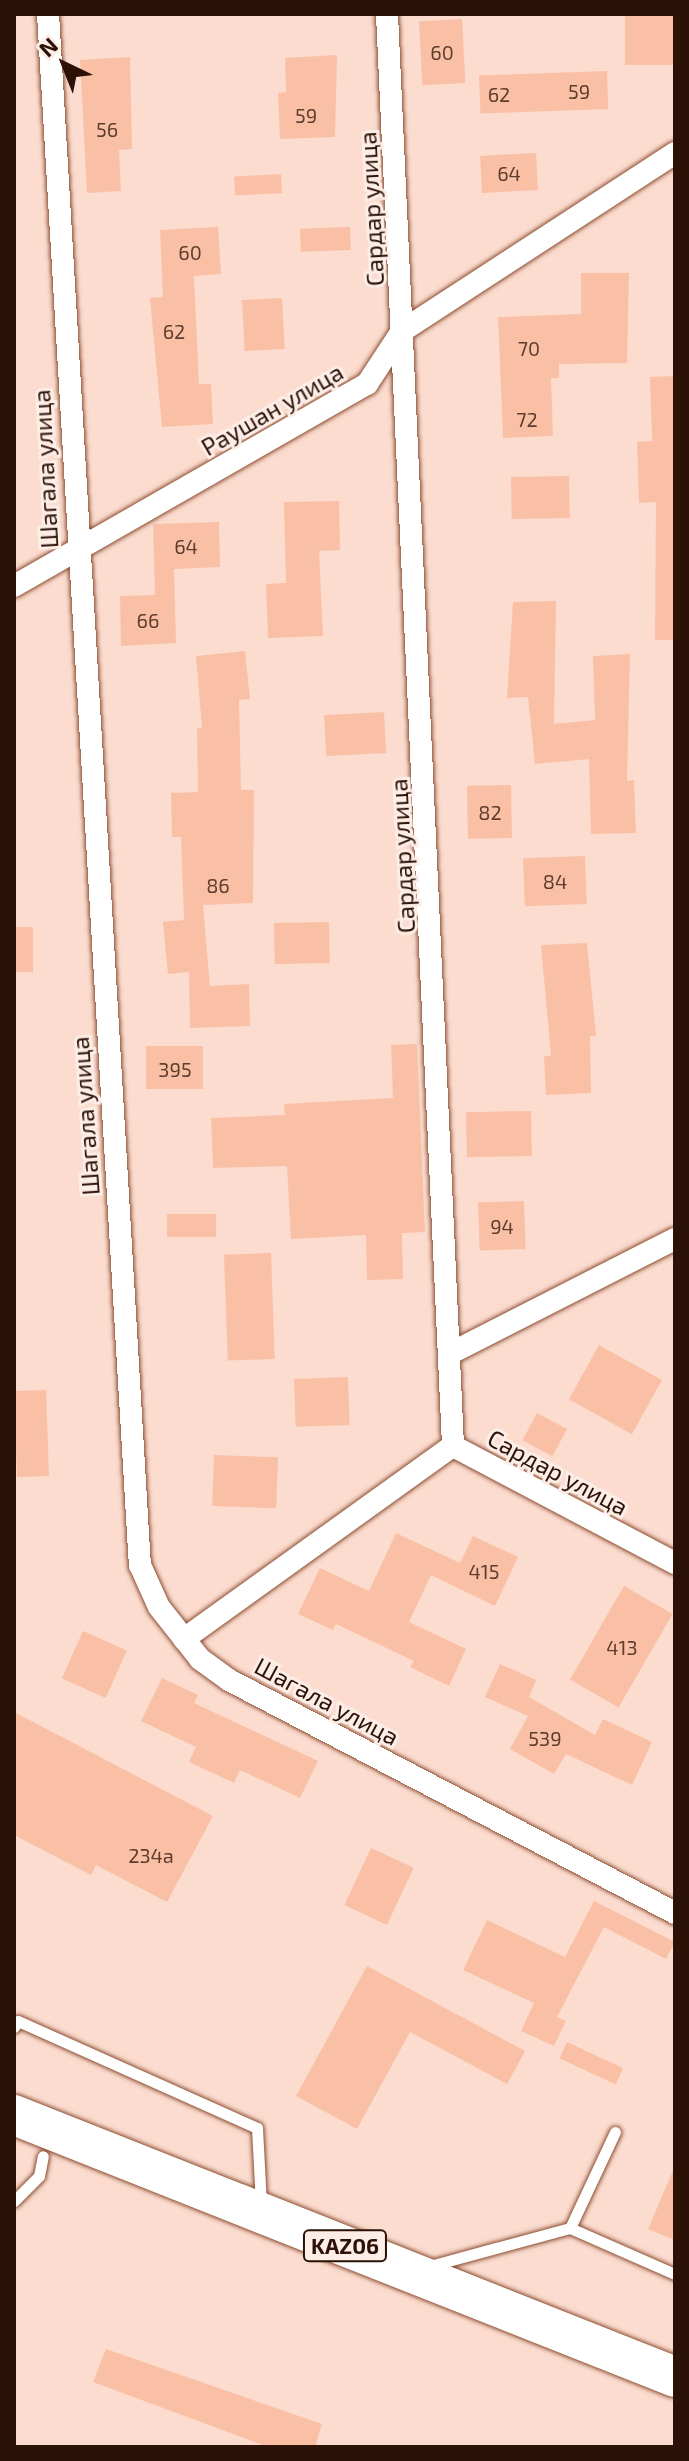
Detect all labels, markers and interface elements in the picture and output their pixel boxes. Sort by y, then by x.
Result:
north arrow [24,24,104,104]
text: N [33,32,62,61]
house number: 60 [430,40,454,64]
house number: 59 [568,79,590,103]
house number: 62 [488,82,510,106]
house number: 59 [295,103,317,127]
house number: 56 [96,117,118,141]
street label: Сардар улица [353,131,389,287]
house number: 64 [497,161,521,185]
house number: 60 [178,240,202,264]
house number: 62 [163,319,185,343]
house number: 70 [518,336,540,360]
street label: Раушан улица [196,357,348,461]
street label: Шагала улица [26,389,64,549]
house number: 72 [516,407,538,431]
house number: 64 [174,534,198,558]
house number: 66 [137,608,159,632]
street label: Сардар улица [384,778,420,934]
house number: 82 [478,800,502,824]
house number: 84 [543,869,567,893]
house number: 86 [206,873,230,897]
street label: Шагала улица [65,1036,105,1196]
house number: 395 [158,1057,192,1081]
house number: 94 [490,1214,514,1238]
street label: Сардар улица [483,1423,633,1521]
house number: 415 [469,1559,499,1583]
house number: 413 [606,1635,638,1659]
street label: Шагала улица [250,1651,404,1751]
house number: 539 [528,1726,562,1750]
house number: 234а [128,1843,174,1867]
road number: KАZ06 [301,2228,389,2264]

